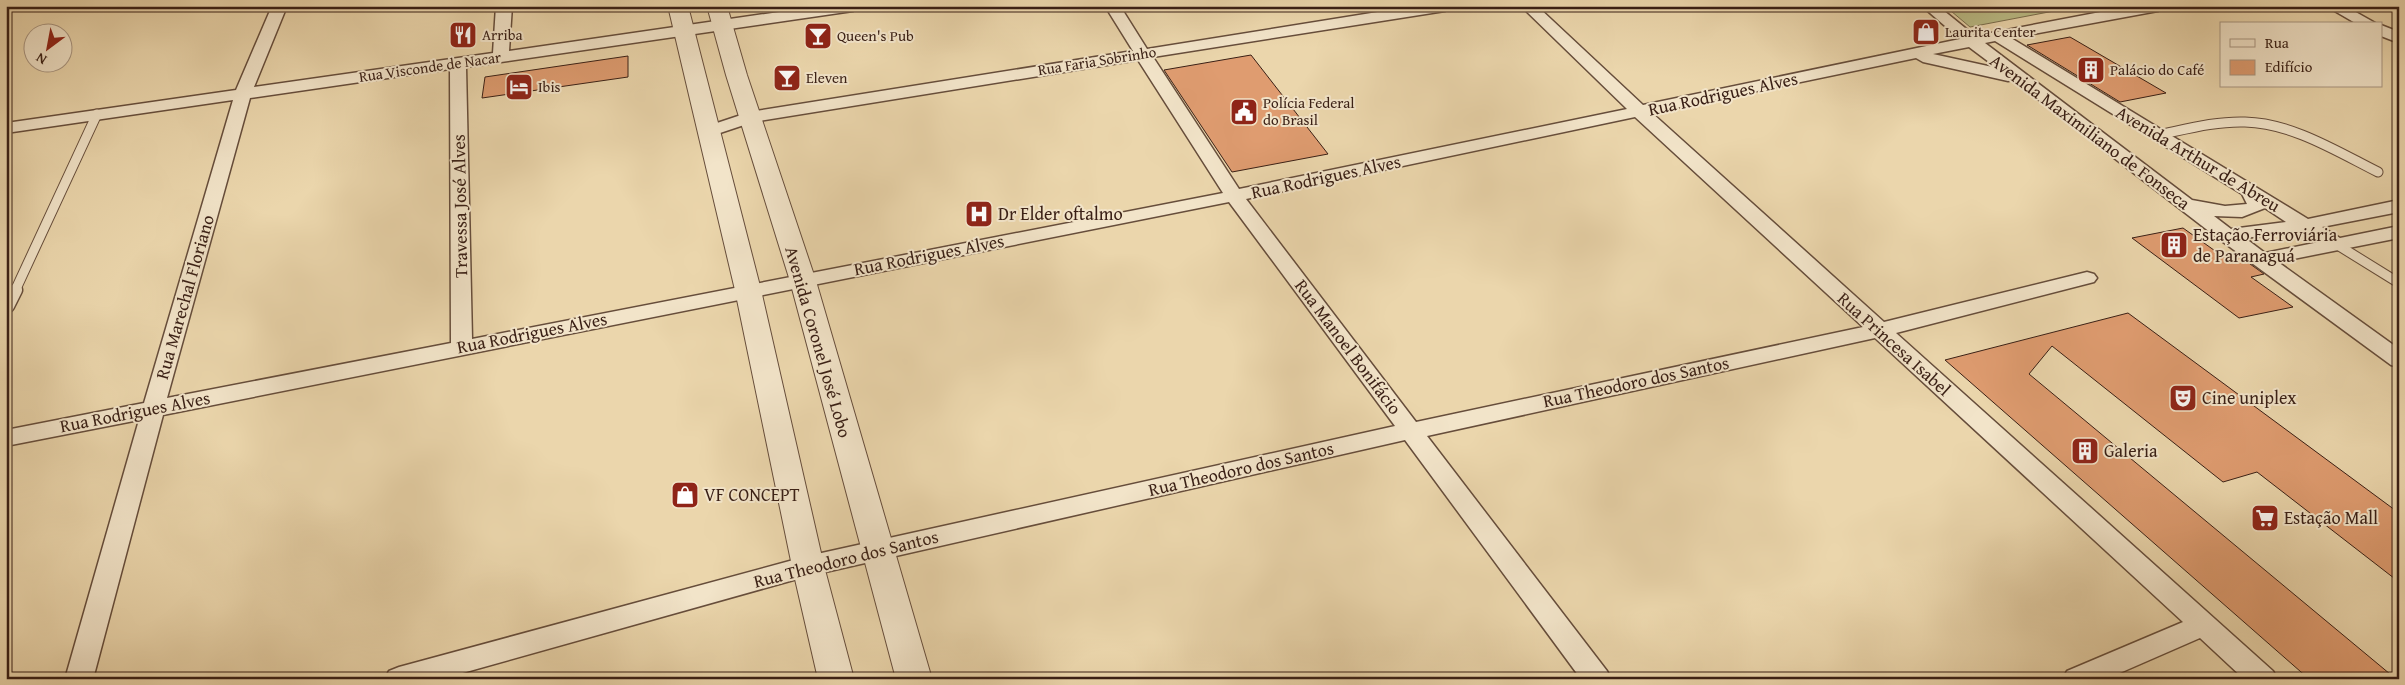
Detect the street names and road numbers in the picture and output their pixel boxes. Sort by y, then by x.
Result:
street label: Rua Faria Sobrinho [1036,41,1158,80]
street label: Rua Visconde de Nacar [357,46,502,87]
street label: Avenida Maximiliano de Fonseca [1984,47,2197,216]
street label: Rua Rodrigues Alves [1645,64,1800,123]
street label: Avenida Arthur de Abreu [2111,99,2286,219]
street label: Travessa José Alves [445,134,474,278]
street label: Rua Rodrigues Alves [1248,147,1403,206]
street label: Rua Marechal Floriano [148,211,221,382]
street label: Rua Rodrigues Alves [851,227,1006,282]
street label: Avenida Coronel José Lobo [778,243,859,441]
street label: Rua Manoel Bonifácio [1288,273,1408,420]
street label: Rua Princesa Isabel [1831,285,1957,402]
street label: Rua Rodrigues Alves [454,305,609,360]
street label: Rua Theodoro dos Santos [1540,349,1731,414]
street label: Rua Rodrigues Alves [57,384,212,439]
street label: Rua Theodoro dos Santos [1146,434,1336,503]
street label: Rua Theodoro dos Santos [751,522,941,595]

